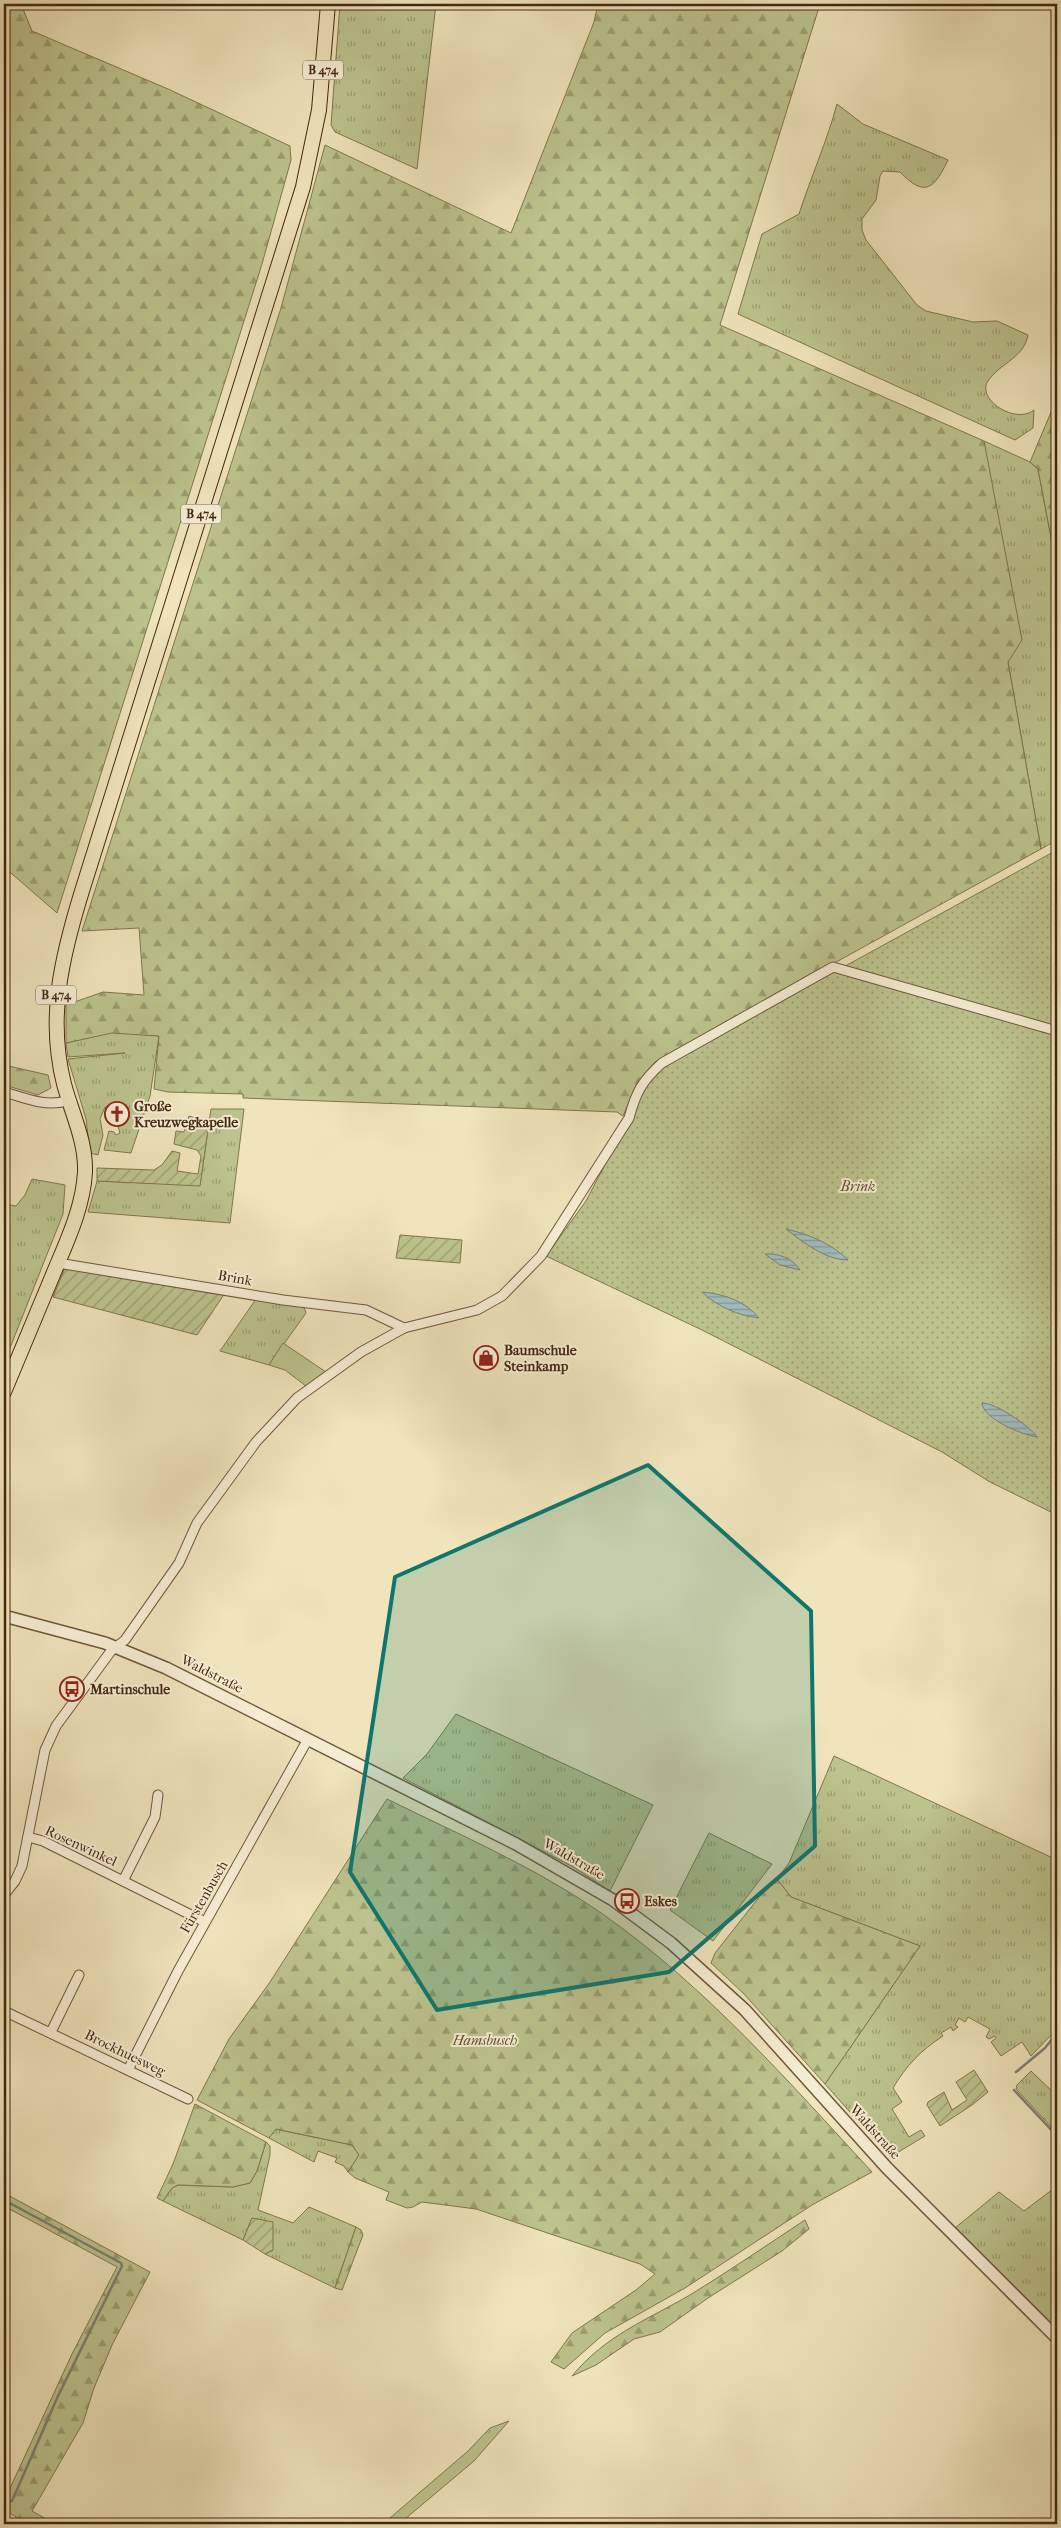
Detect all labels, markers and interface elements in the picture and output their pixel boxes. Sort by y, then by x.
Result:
road number: B 474 [303,60,343,80]
road number: B 474 [181,504,221,524]
road number: B 474 [36,986,76,1004]
place label: Große Kreuzwegkapelle [134,1098,238,1131]
church icon: Große Kreuzwegkapelle [104,1101,130,1127]
park label: Brink [840,1178,875,1195]
street label: Brink [217,1267,254,1290]
place label: Baumschule Steinkamp [504,1342,577,1375]
shop icon: Baumschule Steinkamp [473,1345,499,1371]
street label: Waldstraße [177,1651,246,1697]
bus stop icon: Martinschule [59,1676,85,1702]
place label: Martinschule [89,1681,170,1698]
street label: Rosenwinkel [42,1822,120,1870]
street label: Waldstraße [540,1834,608,1883]
street label: Fürstenbusch [176,1858,232,1936]
bus stop icon: Eskes [614,1888,640,1914]
place label: Eskes [644,1893,678,1910]
street label: Brockhuesweg [82,2026,169,2080]
park label: Hamsbusch [452,2032,517,2049]
street label: Waldstraße [845,2100,904,2163]

